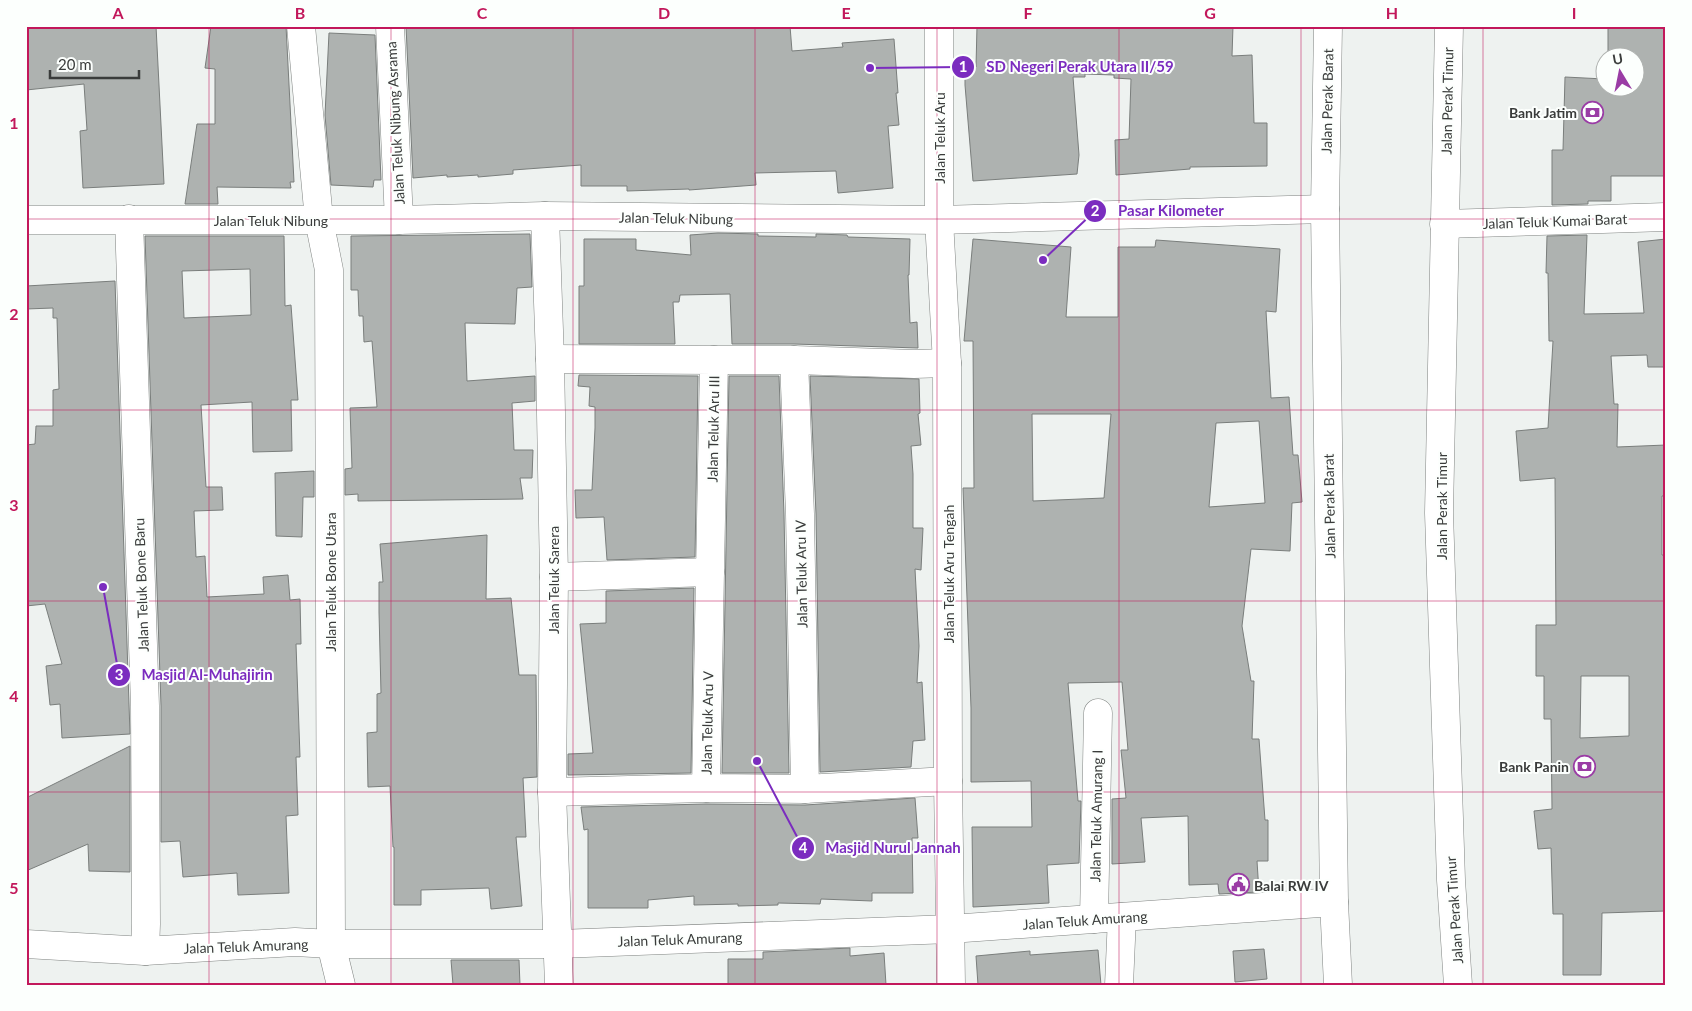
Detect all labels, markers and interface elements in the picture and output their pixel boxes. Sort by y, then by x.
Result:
text: A [111,3,124,22]
text: B [295,3,305,22]
text: C [477,3,488,22]
text: D [658,3,670,22]
text: E [841,3,851,22]
text: F [1023,3,1033,22]
text: G [1204,3,1216,22]
text: H [1386,3,1398,22]
text: I [1572,3,1576,22]
street label: Jalan Teluk Nibung Asrama [382,41,408,205]
street label: Jalan Perak Timur [1438,47,1456,155]
scale bar [50,48,139,80]
street label: Jalan Perak Barat [1318,48,1336,154]
north arrow [1594,48,1644,98]
text: U [1611,49,1624,68]
callout: SD Negeri Perak Utara II/59 [951,52,1183,82]
text: 20 m [58,55,92,73]
text: 1 [959,57,967,75]
text: SD Negeri Perak Utara II/59 [986,57,1174,75]
street label: Jalan Teluk Aru [931,92,948,184]
bank icon: Bank Jatim [1581,100,1605,124]
place label: Bank Jatim [1509,104,1577,121]
text: 1 [9,113,19,132]
callout: Pasar Kilometer [1083,196,1234,226]
text: 2 [1091,201,1100,219]
text: Pasar Kilometer [1118,201,1224,219]
street label: Jalan Teluk Nibung [619,209,733,227]
street label: Jalan Teluk Kumai Barat [1482,210,1628,232]
street label: Jalan Teluk Nibung [214,212,328,229]
text: 2 [9,304,19,323]
street label: Jalan Teluk Aru III [704,375,722,483]
street label: Jalan Perak Timur [1433,452,1450,560]
street label: Jalan Perak Barat [1320,453,1338,559]
text: 3 [9,495,19,514]
street label: Jalan Teluk Aru Tengah [940,505,957,643]
street label: Jalan Teluk Bone Utara [322,512,339,652]
street label: Jalan Teluk Bone Baru [130,518,152,652]
street label: Jalan Teluk Aru IV [792,519,810,628]
street label: Jalan Teluk Sarera [545,526,562,634]
callout: Masjid Al-Muhajirin [106,660,283,690]
text: 3 [115,665,123,683]
text: Masjid Al-Muhajirin [141,665,273,683]
street label: Jalan Teluk Aru V [698,670,716,775]
text: 4 [9,686,19,705]
street label: Jalan Teluk Amurang I [1086,750,1106,882]
bank icon: Bank Panin [1573,754,1597,778]
place label: Bank Panin [1499,758,1569,775]
callout: Masjid Nurul Jannah [790,833,971,863]
text: 4 [799,838,808,856]
text: Masjid Nurul Jannah [825,838,961,856]
street label: Jalan Perak Timur [1442,856,1466,964]
public building icon: Balai RW IV [1226,873,1250,897]
place label: Balai RW IV [1254,877,1329,894]
text: 5 [9,878,19,897]
street label: Jalan Teluk Amurang [1022,907,1148,933]
street label: Jalan Teluk Amurang [617,928,743,950]
street label: Jalan Teluk Amurang [183,935,309,957]

